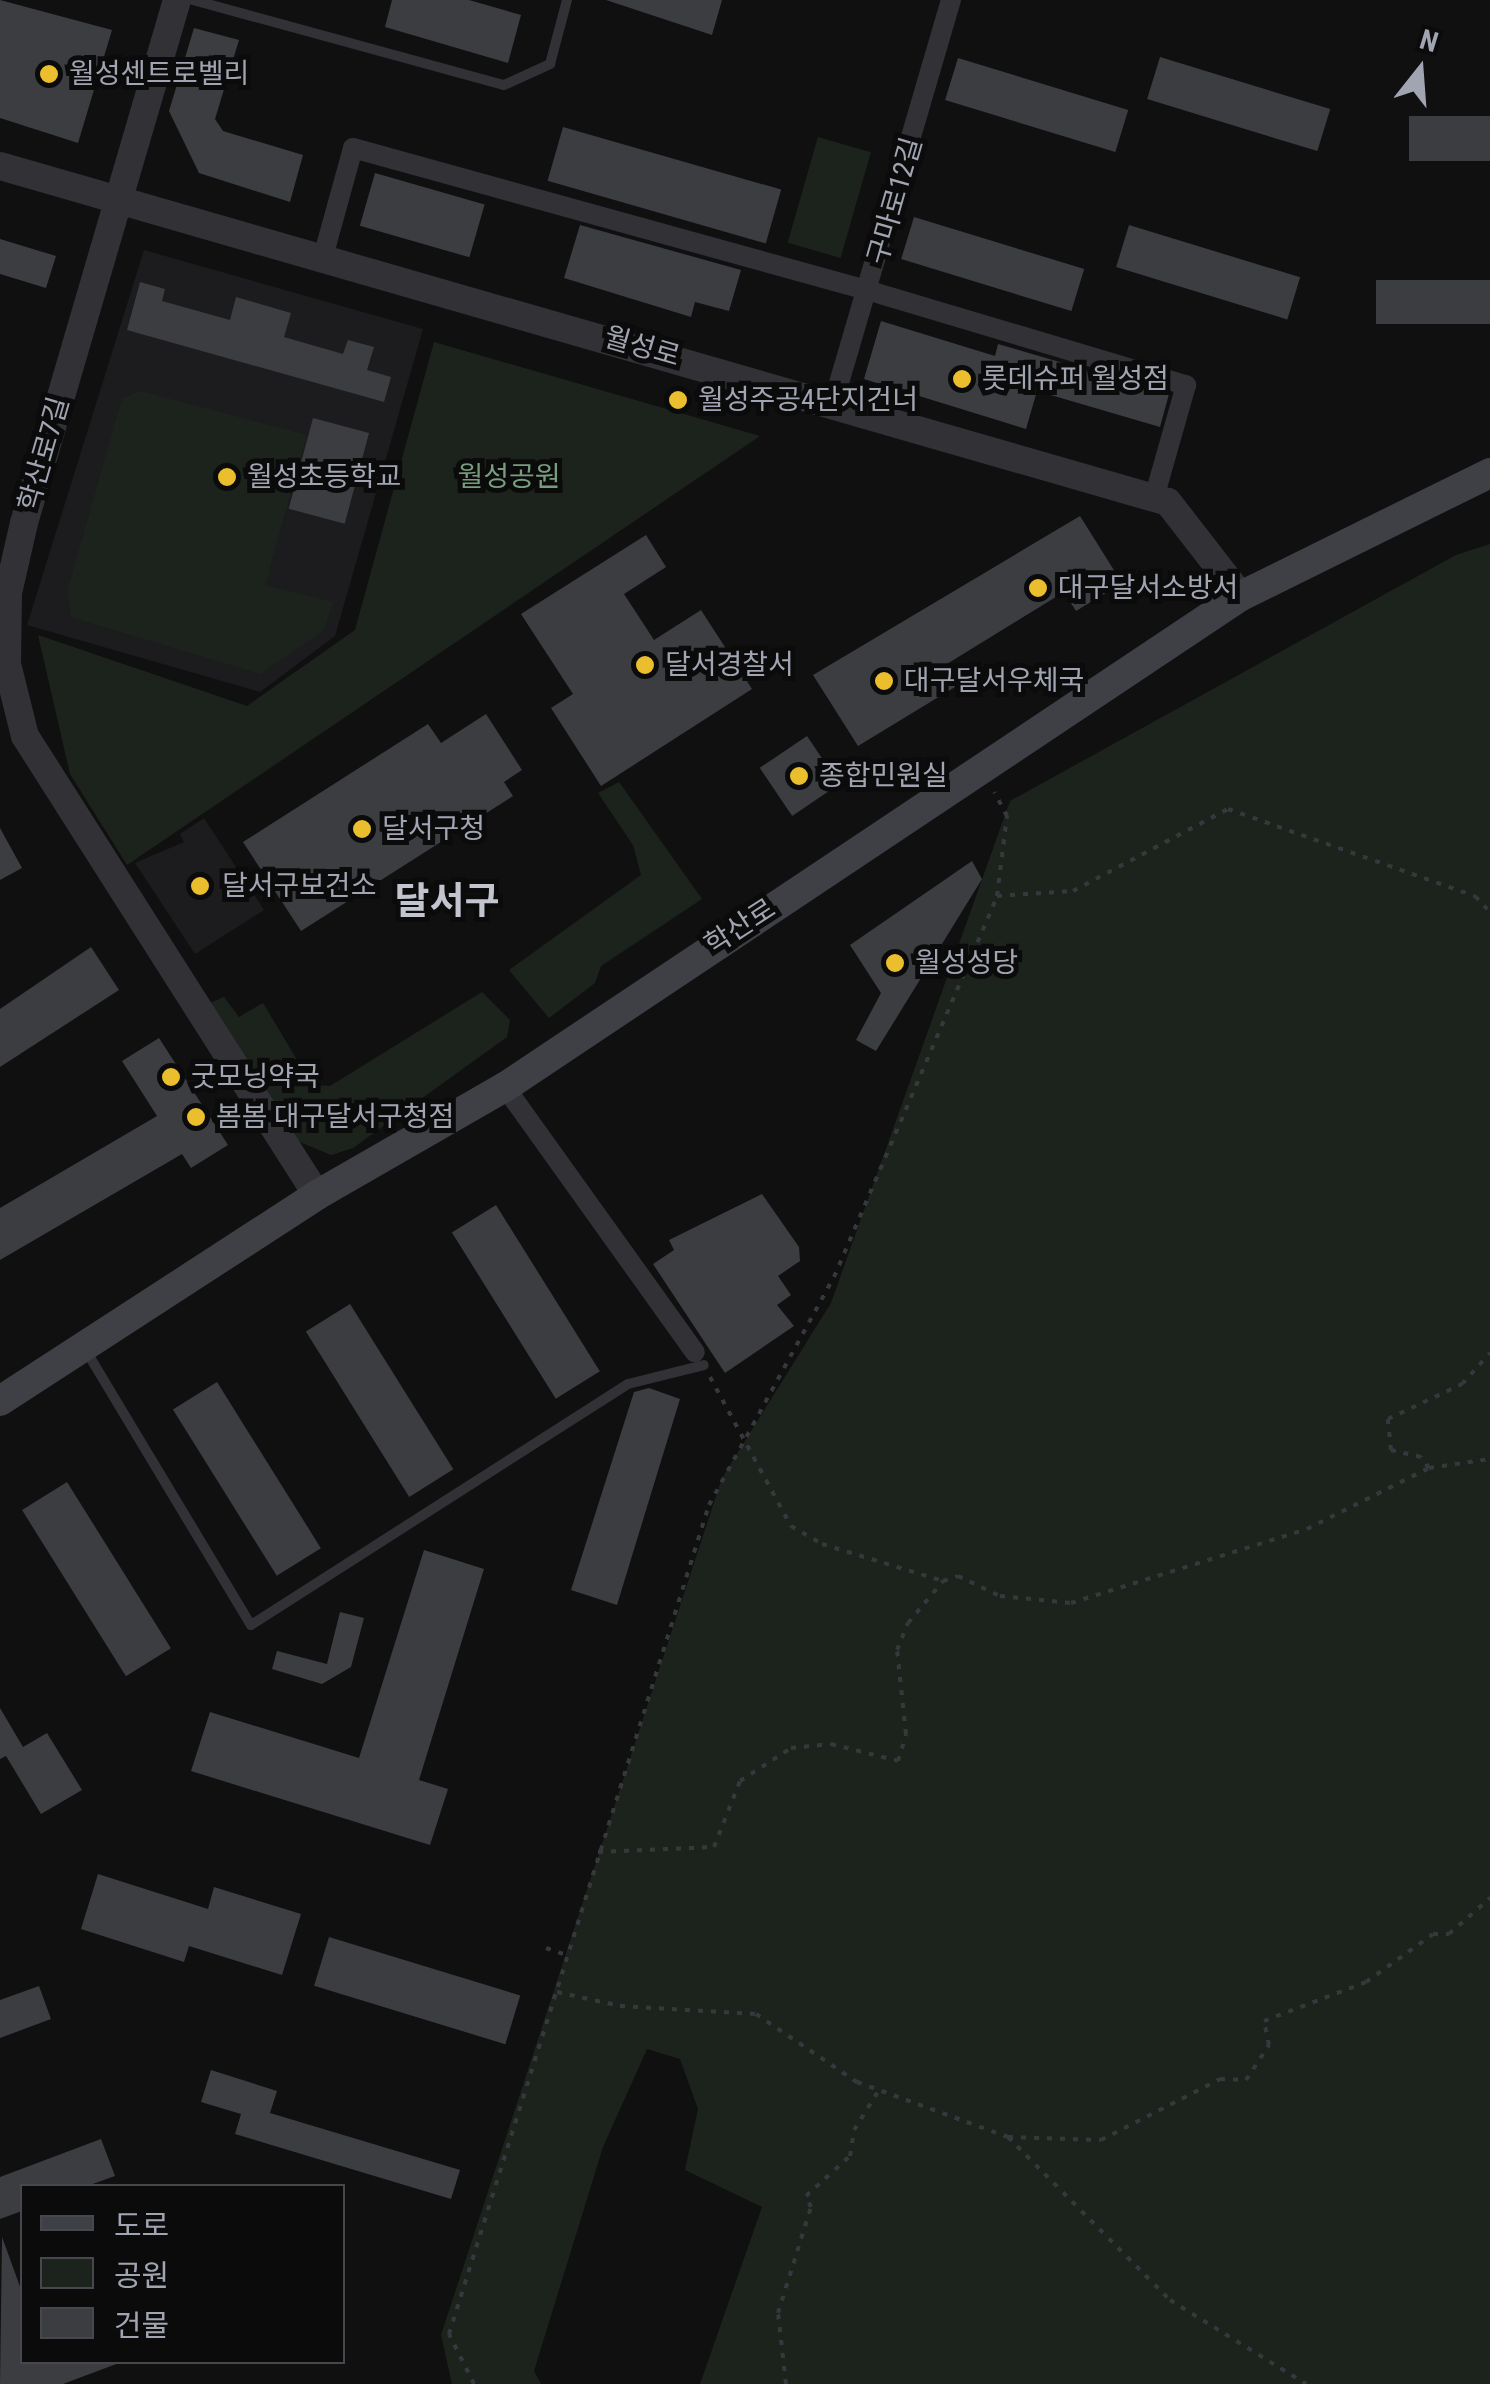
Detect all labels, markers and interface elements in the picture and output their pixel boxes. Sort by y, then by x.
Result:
north arrow [1370,20,1470,120]
text: N [1416,23,1442,59]
place label: 월성센트로벨리 [69,57,249,91]
marker: 월성센트로벨리 [38,63,60,85]
street label: 구마로12길 [861,134,929,268]
street label: 월성로 [600,320,684,374]
place label: 롯데슈퍼 월성점 [982,362,1169,396]
marker: 롯데슈퍼 월성점 [951,368,973,390]
place label: 월성주공4단지건너 [698,383,918,417]
marker: 월성주공4단지건너 [667,389,689,411]
street label: 학산로7길 [12,393,76,515]
place label: 월성초등학교 [247,460,402,494]
park label: 월성공원 [457,460,561,494]
marker: 월성초등학교 [216,466,238,488]
place label: 대구달서소방서 [1058,571,1238,605]
marker: 대구달서소방서 [1027,577,1049,599]
place label: 달서경찰서 [665,648,794,682]
marker: 달서경찰서 [634,654,656,676]
place label: 대구달서우체국 [904,664,1084,698]
marker: 대구달서우체국 [873,670,895,692]
place label: 종합민원실 [819,759,948,793]
marker: 종합민원실 [788,765,810,787]
place label: 달서구청 [382,812,485,846]
marker: 달서구청 [351,818,373,840]
place label: 달서구보건소 [222,869,377,903]
marker: 달서구보건소 [187,873,213,899]
district label: 달서구 [395,879,499,925]
street label: 학산로 [698,892,782,962]
place label: 월성성당 [915,946,1018,980]
marker: 월성성당 [884,952,906,974]
place label: 굿모닝약국 [191,1060,320,1094]
marker: 굿모닝약국 [160,1066,182,1088]
place label: 봄봄 대구달서구청점 [216,1100,454,1134]
marker: 봄봄 대구달서구청점 [185,1106,207,1128]
legend [20,2184,345,2364]
text: 도로 [114,2208,169,2243]
text: 공원 [114,2258,169,2293]
text: 건물 [114,2308,169,2343]

